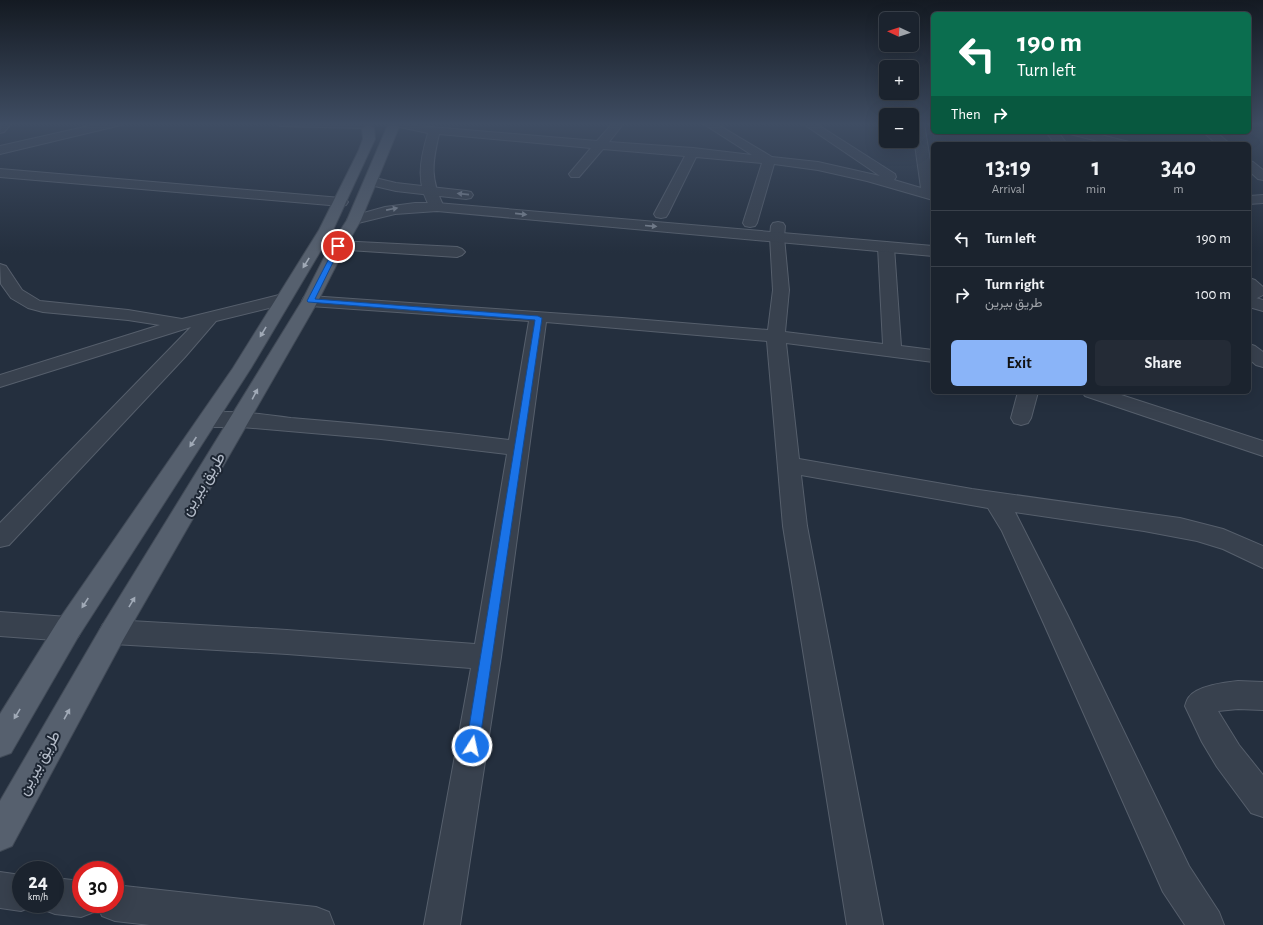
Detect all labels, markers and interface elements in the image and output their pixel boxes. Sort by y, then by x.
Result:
north arrow [879,12,919,52]
map controls [879,12,919,148]
icon: left [951,28,1003,80]
text: 190 m [1017,29,1082,57]
button: + [879,60,919,100]
text: Turn left [1017,62,1076,80]
icon: right [989,104,1011,126]
text: Then [951,107,981,122]
button: − [879,108,919,148]
text: 13:19 [986,156,1031,180]
text: 1 [1092,156,1100,180]
text: 340 [1161,156,1196,180]
text: Arrival [992,183,1025,196]
text: min [1086,183,1106,196]
text: m [1173,183,1184,196]
one-way arrow [456,191,469,197]
one-way arrow [386,206,398,212]
one-way arrow [515,211,527,217]
one-way arrow [645,223,657,229]
icon: left [951,228,973,250]
pin [321,229,355,263]
text: Turn left [985,231,1036,246]
text: 190 m [1196,231,1231,246]
icon: arrive [327,235,349,257]
one-way arrow [302,257,309,269]
text: Turn right [985,277,1044,292]
icon: right [951,284,973,306]
text: 100 m [1196,287,1231,302]
text: طريق بيرين [985,297,1043,310]
one-way arrow [260,326,267,338]
button: Exit [951,340,1087,386]
button: Share [1095,340,1231,386]
one-way arrow [252,388,258,400]
one-way arrow [189,436,197,447]
street label: طريق بيرين [178,449,230,520]
one-way arrow [128,596,135,608]
one-way arrow [81,598,89,609]
one-way arrow [13,708,20,720]
one-way arrow [63,709,70,720]
position arrow [451,725,493,767]
street label: طريق بيرين [15,728,65,799]
speed limit sign: 30 [72,861,124,913]
text: 24 [28,872,48,892]
text: km/h [28,892,48,902]

